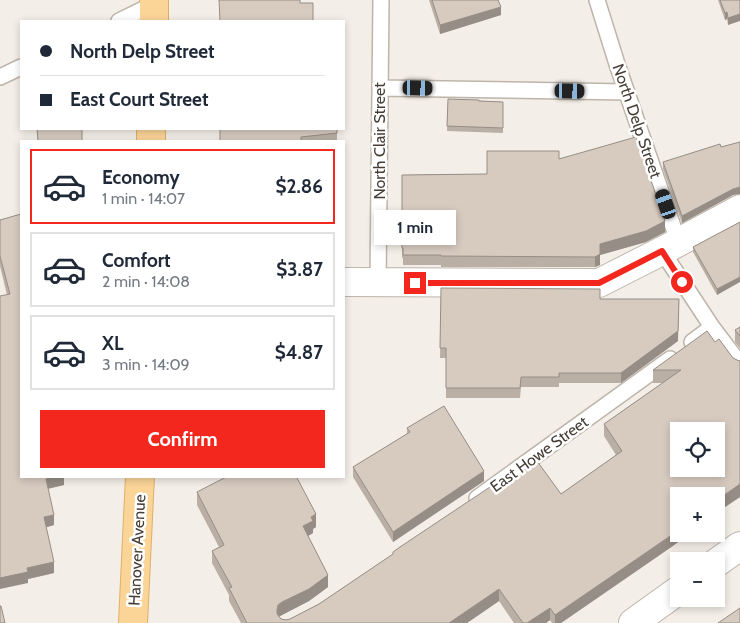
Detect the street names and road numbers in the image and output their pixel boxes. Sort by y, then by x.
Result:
street label: North Delp Street [609,61,666,181]
street label: North Clair Street [370,82,389,200]
street label: East Howe Street [486,412,592,496]
street label: Hanover Avenue [125,494,149,606]

